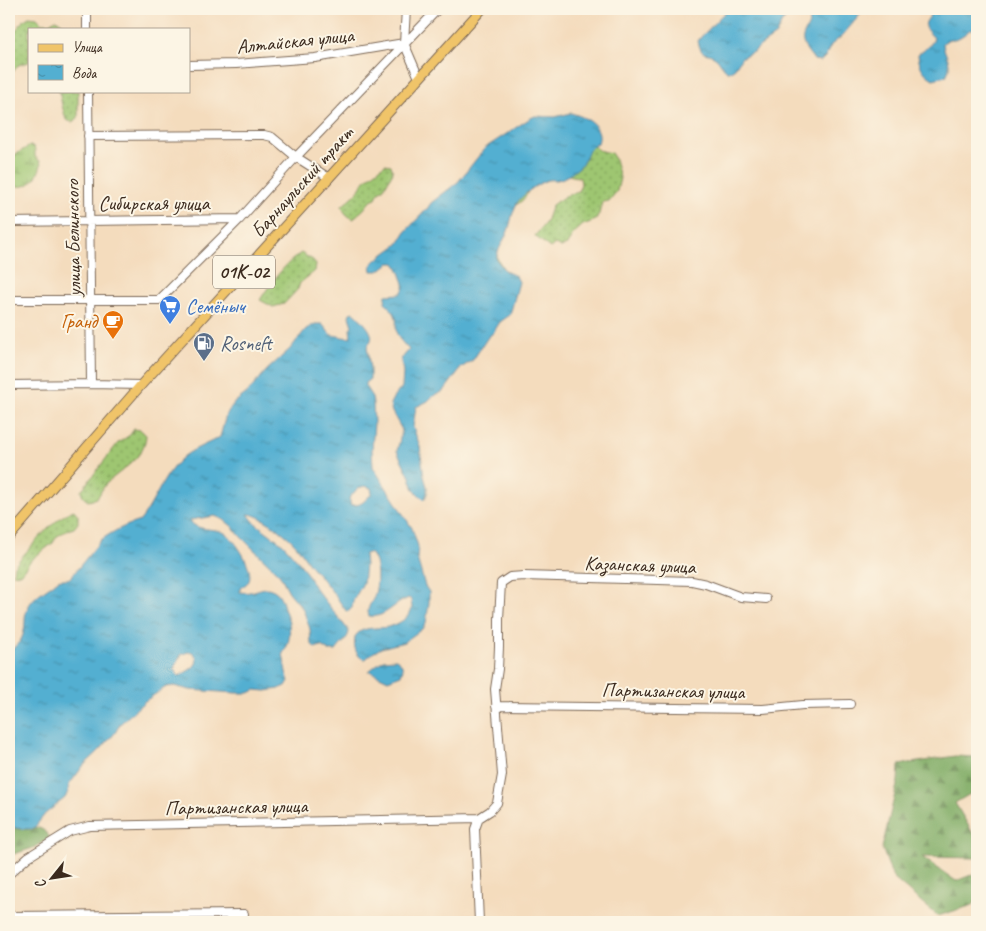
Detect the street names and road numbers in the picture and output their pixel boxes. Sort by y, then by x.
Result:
street label: Алтайская улица [235,22,357,60]
street label: Барнаульский тракт [245,120,360,243]
street label: улица Белинского [59,178,87,298]
street label: Сибирская улица [99,191,211,216]
road number: 01К-02 [213,256,275,288]
street label: Казанская улица [584,551,697,580]
street label: Партизанская улица [601,677,747,705]
street label: Партизанская улица [164,793,310,821]

